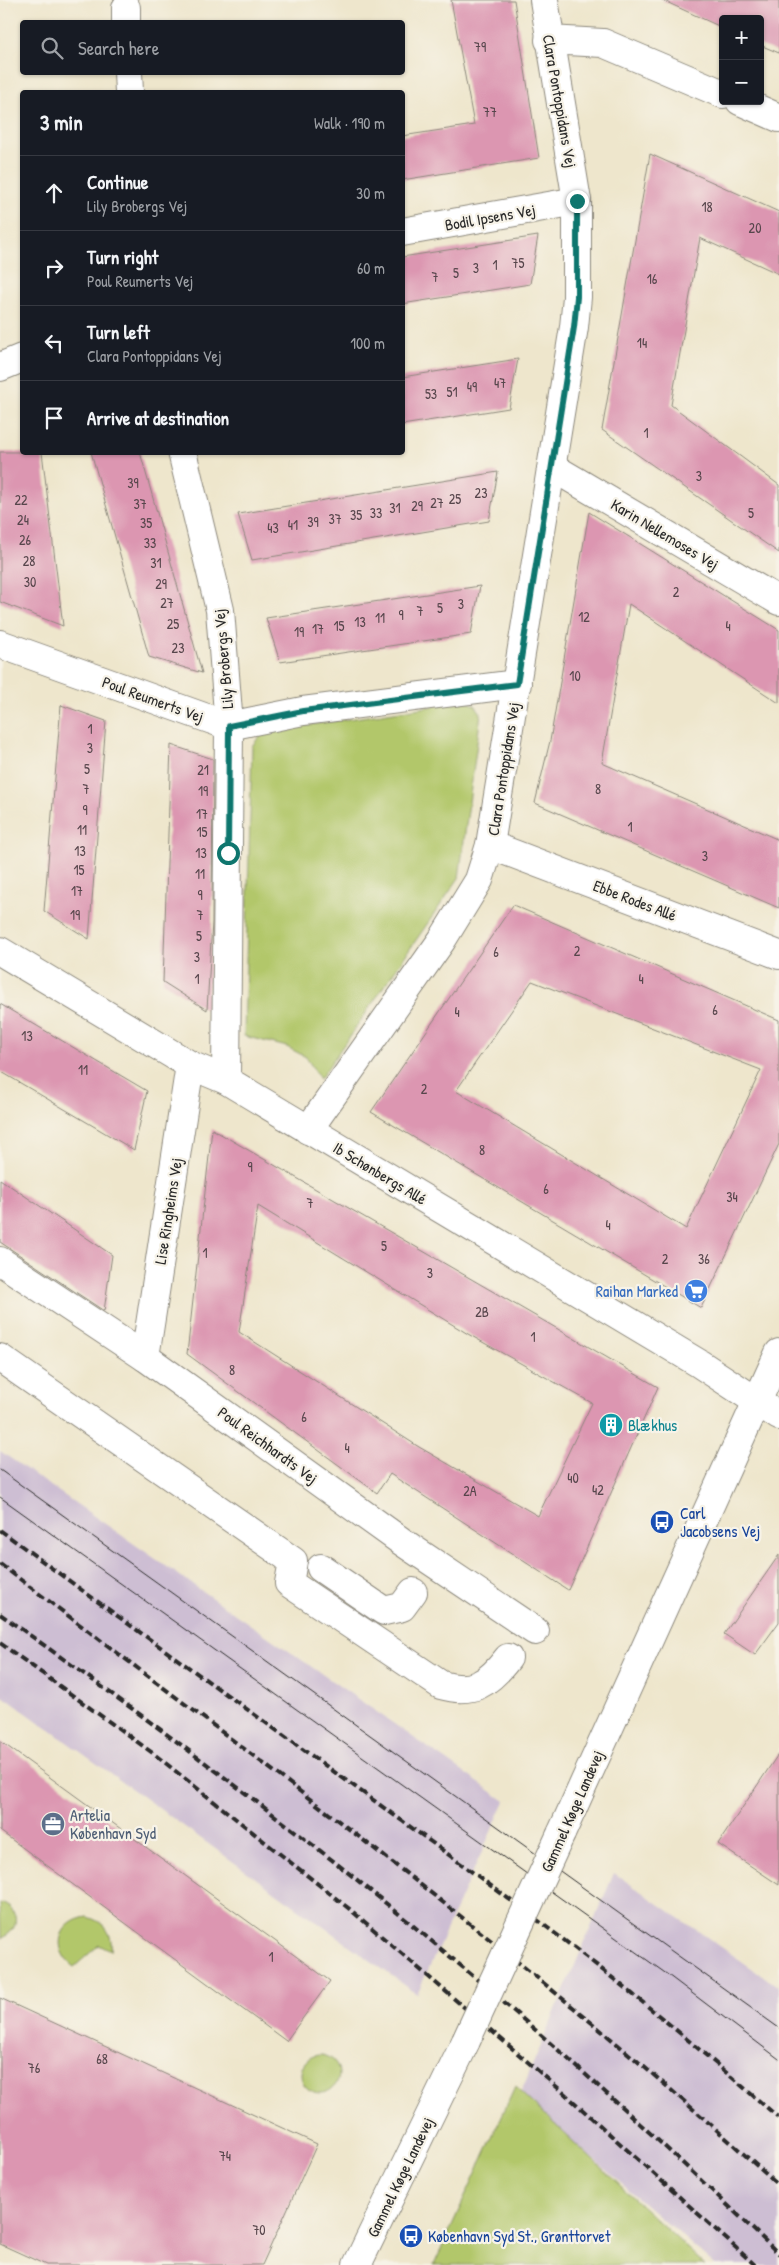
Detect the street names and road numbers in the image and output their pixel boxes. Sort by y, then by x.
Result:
street label: Clara Pontoppidans Vej [537,33,583,169]
street label: Bodil Ipsens Vej [443,198,537,236]
street label: Karin Nellemoses Vej [607,493,723,575]
street label: Lily Brobergs Vej [208,608,238,710]
street label: Poul Reumerts Vej [99,670,207,728]
street label: Clara Pontoppidans Vej [482,701,524,837]
street label: Ebbe Rodes Allé [590,874,680,926]
street label: Ib Schønbergs Allé [329,1136,431,1210]
street label: Lise Ringheims Vej [149,1156,187,1266]
street label: Poul Reichhardts Vej [214,1401,322,1489]
street label: Gammel Køge Landevej [535,1747,609,1875]
street label: Gammel Køge Landevej [361,2113,439,2241]

